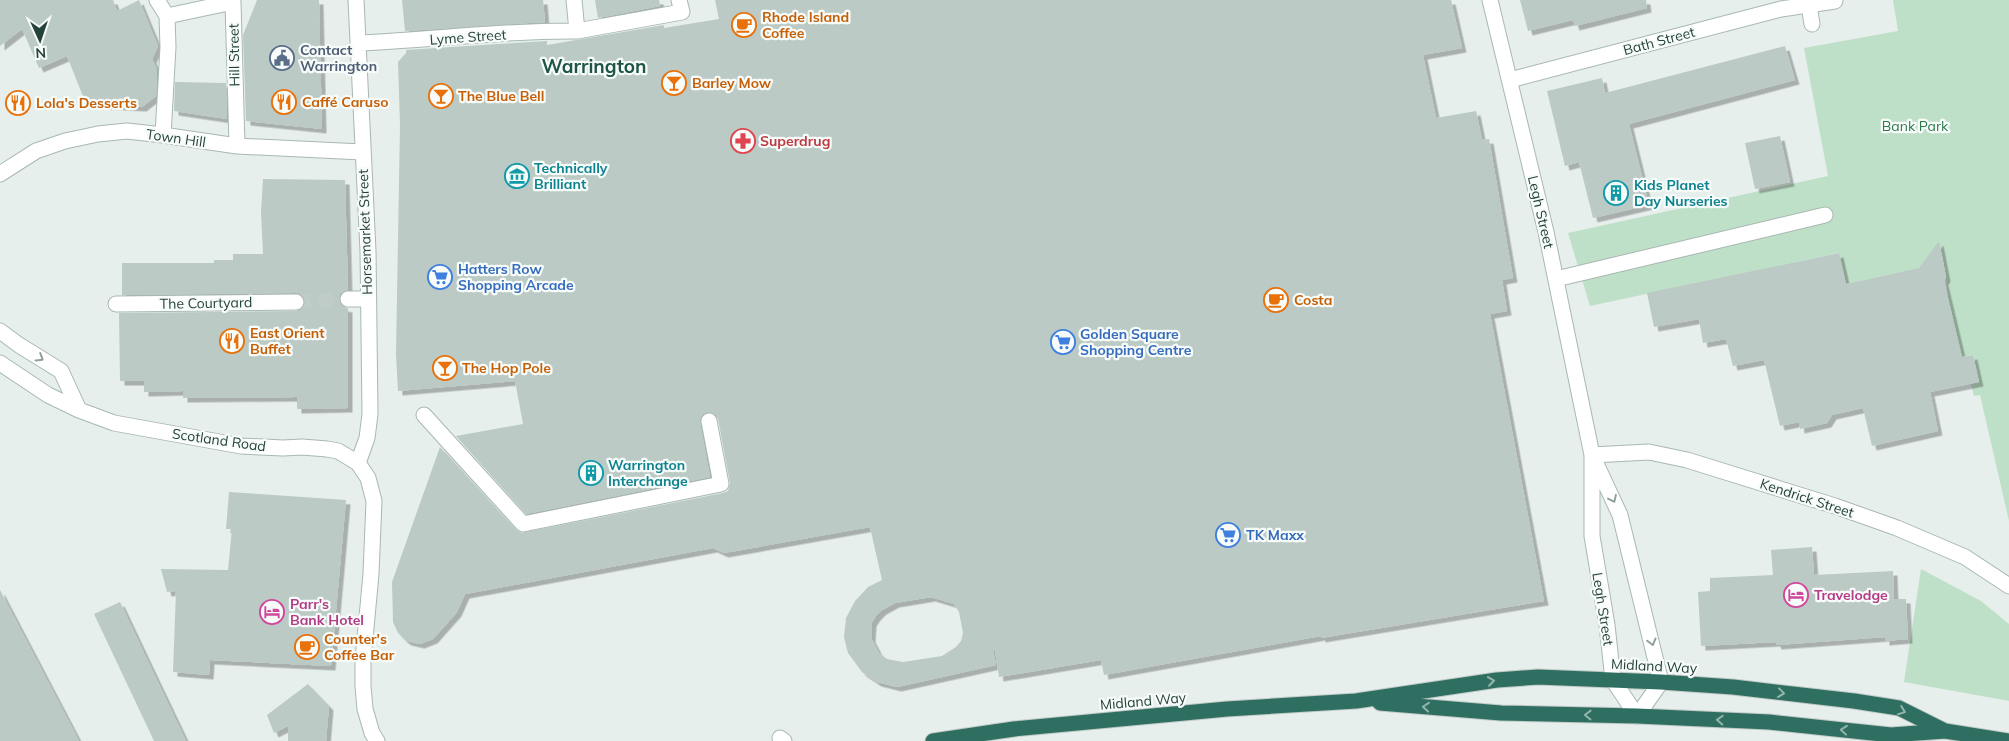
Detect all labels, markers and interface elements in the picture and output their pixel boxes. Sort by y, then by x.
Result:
place label: Rhode Island Coffee [762,8,849,42]
cafe icon: Rhode Island Coffee [731,12,757,38]
north arrow [15,15,65,65]
street label: Hill Street [224,23,244,87]
street label: Bath Street [1621,23,1697,59]
street label: Lyme Street [429,25,507,49]
place label: Contact Warrington [300,41,377,75]
text: N [35,44,46,62]
public building icon: Contact Warrington [269,45,295,71]
district label: Warrington [542,54,646,78]
bar icon: Barley Mow [661,70,687,96]
place label: Barley Mow [692,74,772,92]
bar icon: The Blue Bell [428,83,454,109]
place label: The Blue Bell [458,87,544,105]
restaurant icon: Caffé Caruso [271,89,297,115]
restaurant icon: Lola's Desserts [5,90,31,116]
place label: Caffé Caruso [302,93,389,111]
place label: Lola's Desserts [36,94,137,112]
park label: Bank Park [1882,117,1949,135]
street label: Town Hill [145,125,207,151]
pharmacy icon: Superdrug [730,128,756,154]
place label: Superdrug [760,132,830,150]
place label: Technically Brilliant [534,159,608,193]
museum icon: Technically Brilliant [504,163,530,189]
street label: Horsemarket Street [354,169,376,295]
street label: Legh Street [1524,174,1558,250]
place label: Kids Planet Day Nurseries [1634,176,1728,210]
building icon: Kids Planet Day Nurseries [1603,180,1629,206]
place label: Hatters Row Shopping Arcade [458,260,574,294]
supermarket icon: Hatters Row Shopping Arcade [427,264,453,290]
cafe icon: Costa [1263,287,1289,313]
place label: Costa [1294,291,1332,309]
street label: The Courtyard [160,293,252,313]
place label: East Orient Buffet [250,324,325,358]
place label: Golden Square Shopping Centre [1080,325,1192,359]
restaurant icon: East Orient Buffet [219,328,245,354]
supermarket icon: Golden Square Shopping Centre [1050,329,1076,355]
one-way arrow [35,352,44,362]
bar icon: The Hop Pole [432,355,458,381]
place label: The Hop Pole [462,359,551,377]
street label: Scotland Road [171,425,267,455]
place label: Warrington Interchange [608,456,688,490]
building icon: Warrington Interchange [578,460,604,486]
street label: Kendrick Street [1758,474,1856,522]
one-way arrow [1607,494,1617,503]
supermarket icon: TK Maxx [1215,522,1241,548]
place label: TK Maxx [1246,526,1304,544]
street label: Legh Street [1588,571,1618,647]
hotel icon: Travelodge [1783,582,1809,608]
place label: Travelodge [1814,586,1888,604]
place label: Parr's Bank Hotel [290,595,364,629]
hotel icon: Parr's Bank Hotel [259,599,285,625]
place label: Counter's Coffee Bar [324,630,395,664]
cafe icon: Counter's Coffee Bar [294,634,320,660]
one-way arrow [1646,638,1657,647]
street label: Midland Way [1610,655,1698,677]
one-way arrow [1487,676,1495,686]
one-way arrow [1778,687,1786,698]
street label: Midland Way [1099,688,1187,714]
one-way arrow [1422,702,1430,713]
one-way arrow [1897,704,1906,715]
one-way arrow [1584,710,1592,720]
one-way arrow [1716,715,1724,726]
one-way arrow [1840,725,1848,736]

